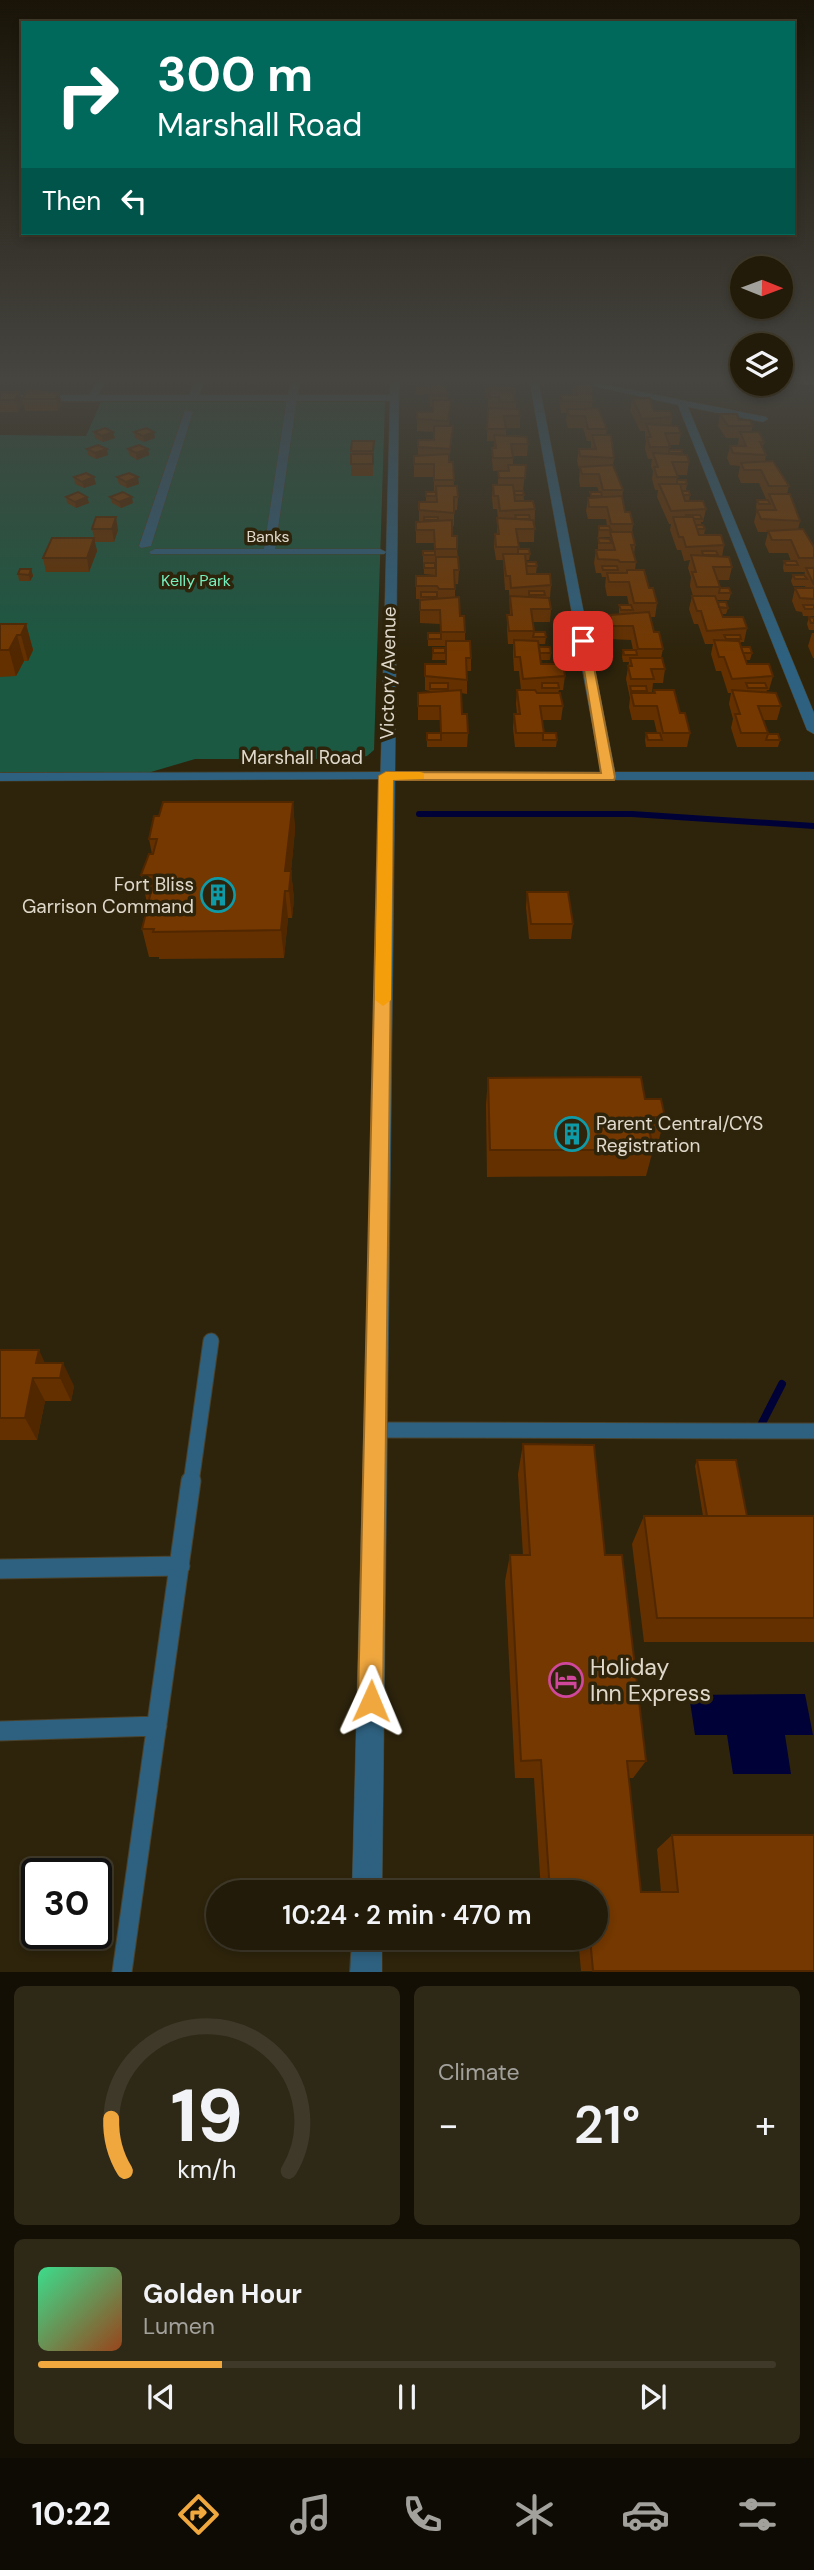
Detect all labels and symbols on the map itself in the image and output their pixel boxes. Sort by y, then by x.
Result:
north arrow [730,256,793,318]
street label: Banks [246,526,290,547]
park label: Kelly Park [161,570,231,591]
street label: Victory Avenue [374,606,402,740]
pin [553,611,613,671]
street label: Marshall Road [241,745,363,770]
place label: Fort Bliss Garrison Command [22,872,194,919]
building icon: Fort Bliss Garrison Command [199,876,237,914]
place label: Parent Central/CYS Registration [596,1111,763,1158]
building icon: Parent Central/CYS Registration [553,1115,591,1153]
place label: Holiday Inn Express [590,1652,711,1708]
hotel icon: Holiday Inn Express [547,1661,585,1699]
position arrow [334,1664,408,1738]
speed limit sign: 30 [21,1858,112,1949]

